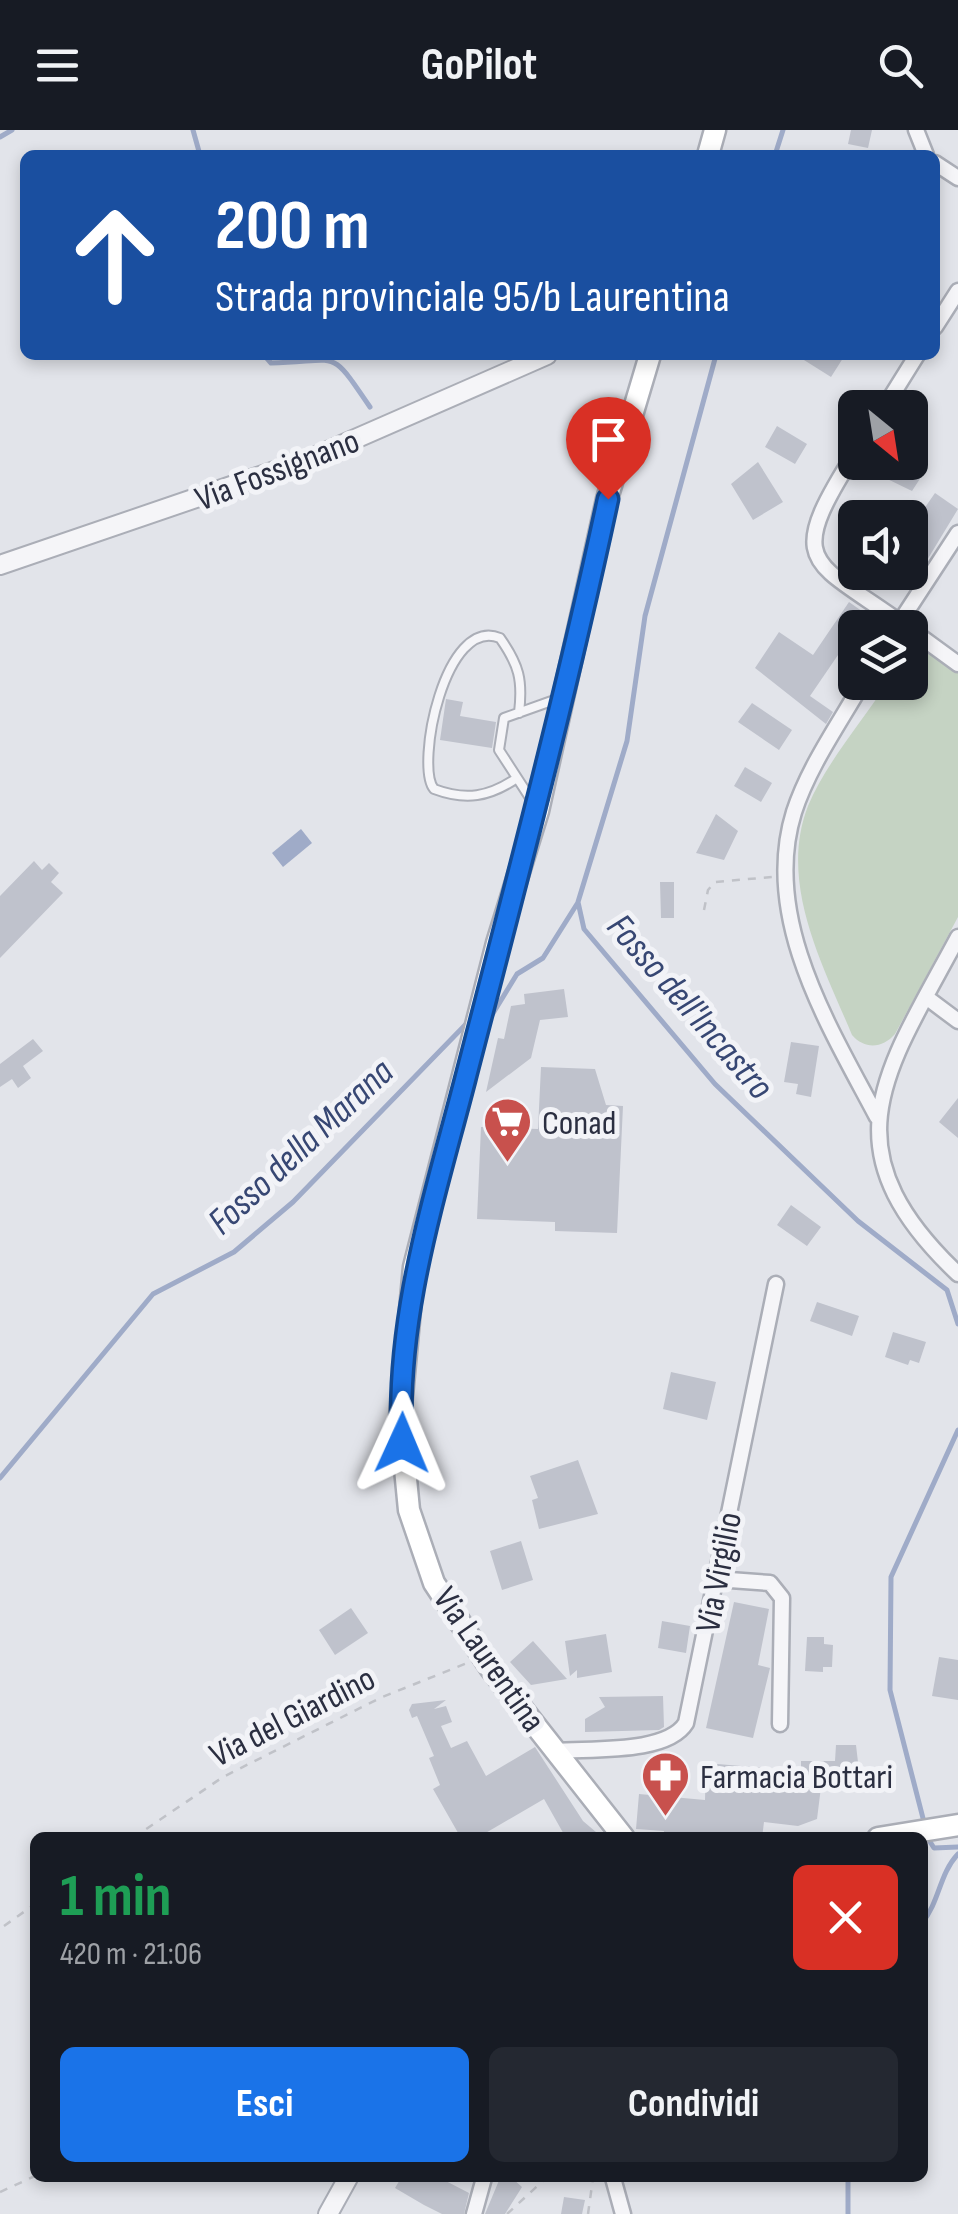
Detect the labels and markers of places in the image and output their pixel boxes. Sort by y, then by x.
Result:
pin [566,397,651,500]
supermarket icon: Conad [481,1096,533,1164]
place label: Conad [542,1102,616,1145]
pharmacy icon: Farmacia Bottari [639,1750,691,1818]
place label: Farmacia Bottari [700,1756,893,1799]

